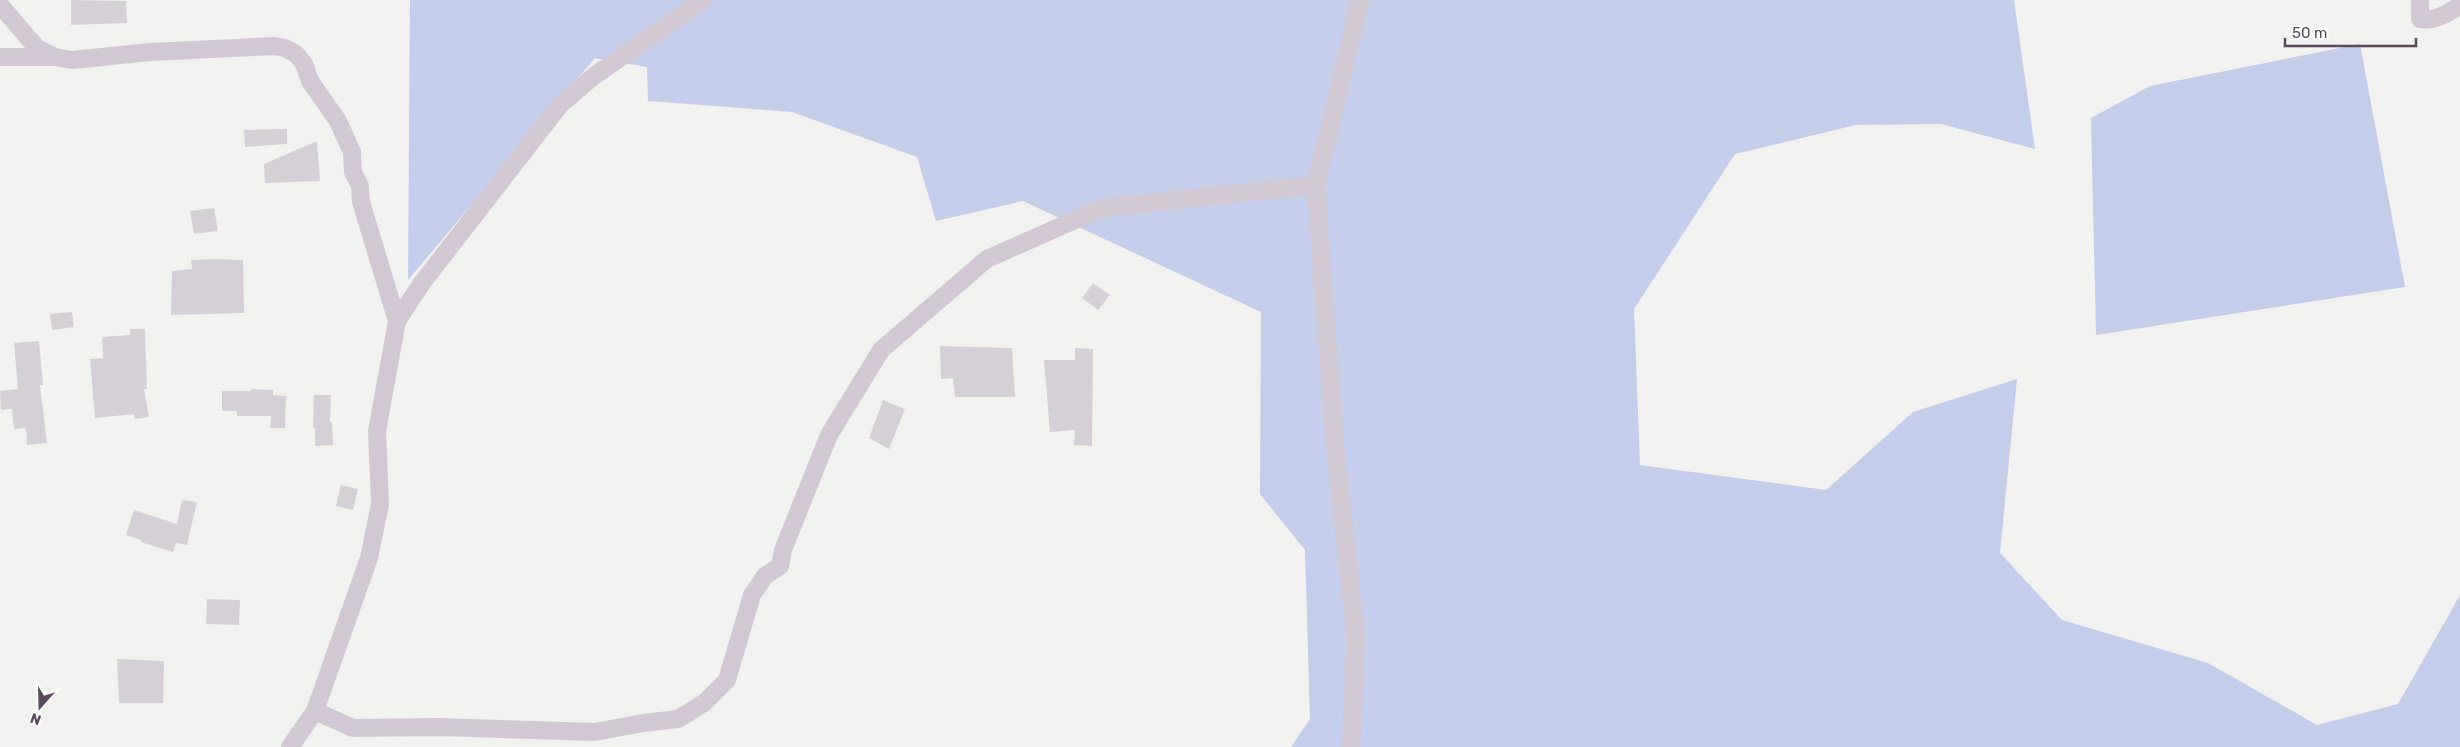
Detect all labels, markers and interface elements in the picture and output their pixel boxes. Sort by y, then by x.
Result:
scale bar [2285,15,2416,47]
text: 50 m [2292,24,2327,42]
north arrow [15,682,65,732]
text: N [28,709,43,728]

